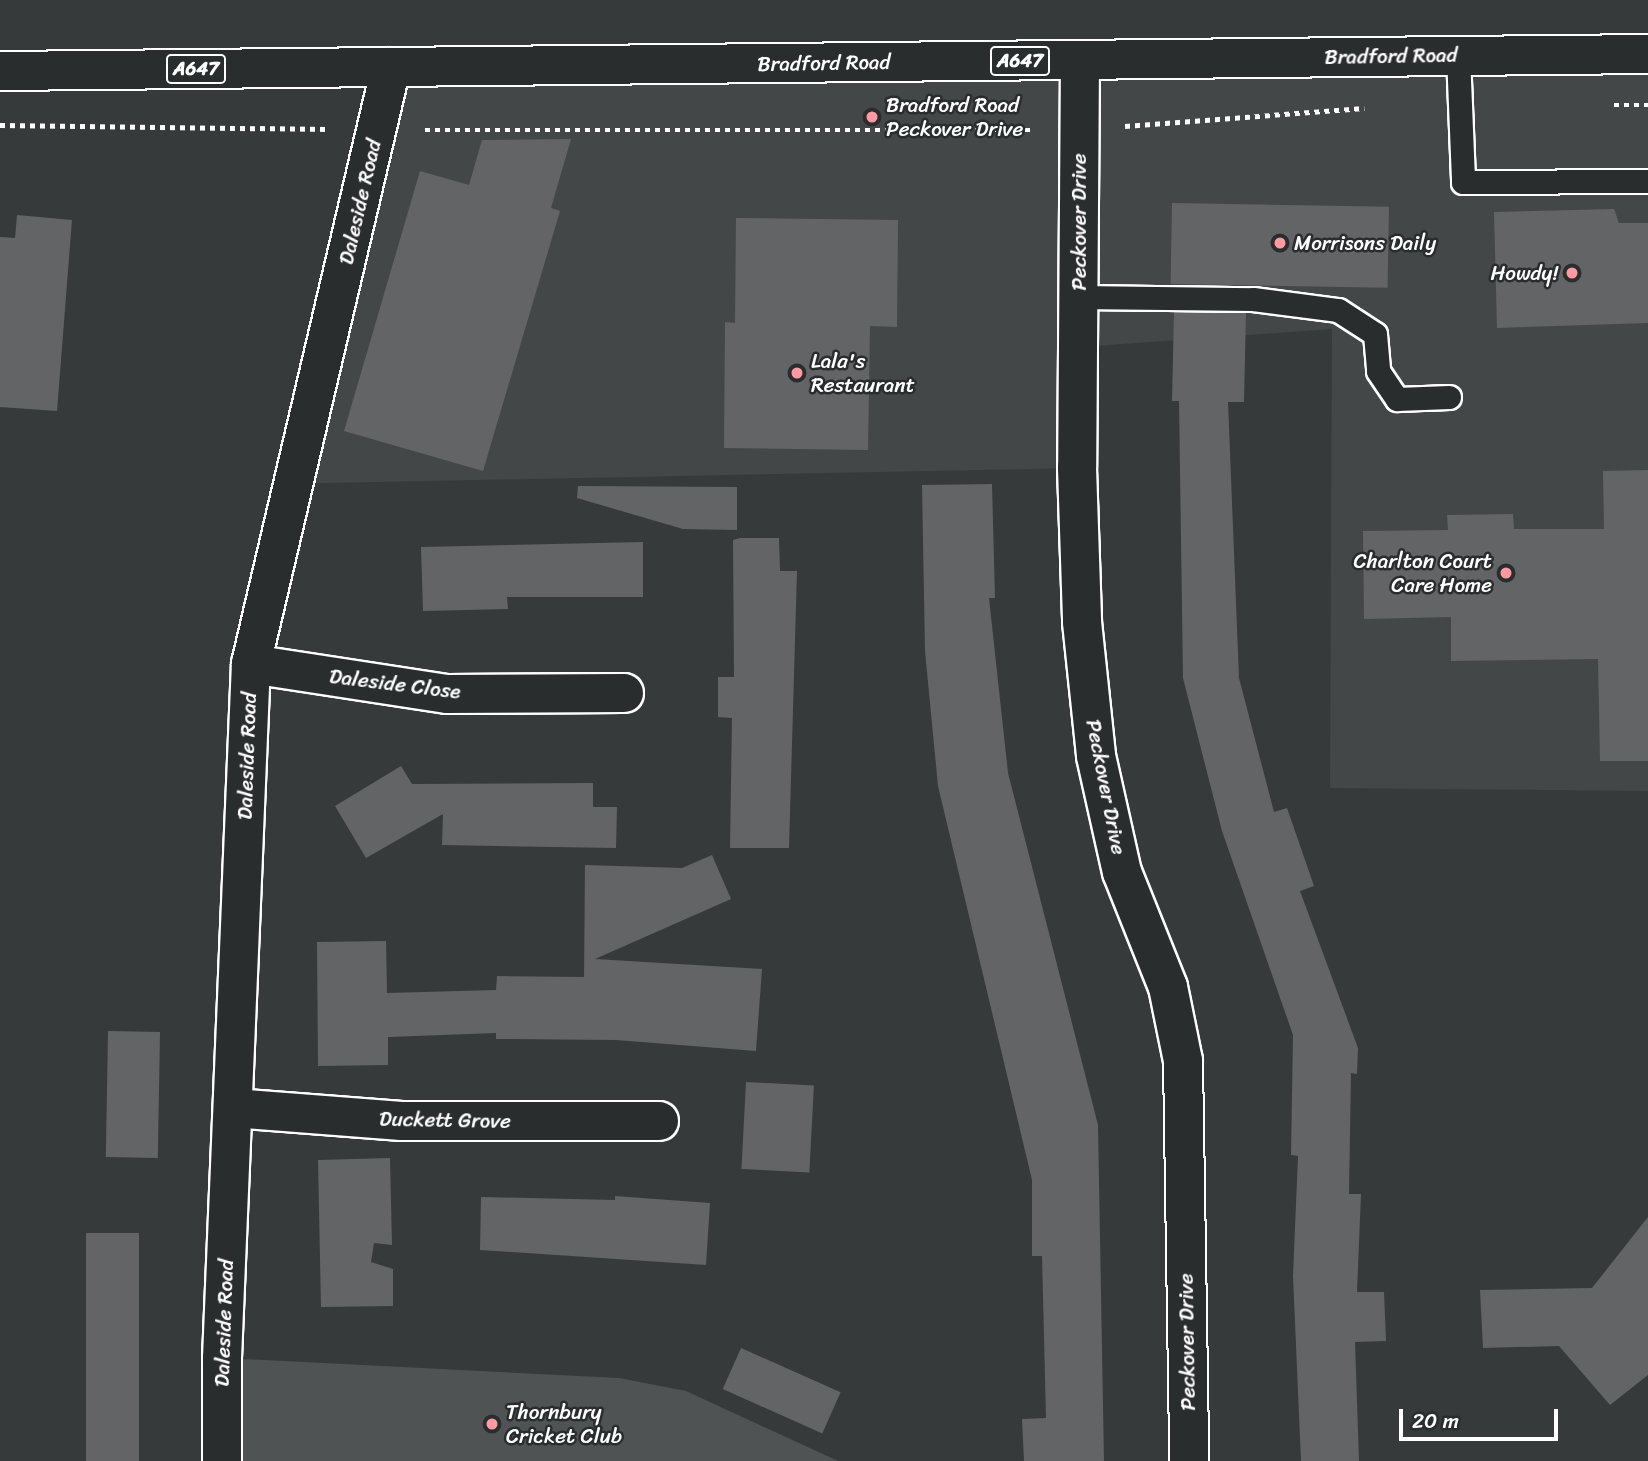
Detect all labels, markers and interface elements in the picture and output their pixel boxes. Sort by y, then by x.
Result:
street label: Bradford Road [1324,42,1458,70]
road number: A647 [988,45,1052,76]
street label: Bradford Road [757,49,891,77]
road number: A647 [164,54,228,85]
place label: Bradford Road Peckover Drive [886,92,1023,142]
marker: Bradford Road Peckover Drive [864,109,880,125]
street label: Daleside Road [333,137,387,267]
street label: Peckover Drive [1066,153,1092,291]
place label: Morrisons Daily [1294,230,1436,256]
marker: Morrisons Daily [1272,235,1288,251]
place label: Howdy! [1491,260,1558,286]
marker: Howdy! [1564,265,1580,281]
place label: Lala's Restaurant [811,348,915,398]
marker: Lala's Restaurant [789,365,805,381]
place label: Charlton Court Care Home [1353,548,1492,598]
marker: Charlton Court Care Home [1498,565,1514,581]
street label: Daleside Close [328,663,462,705]
street label: Daleside Road [232,692,262,820]
street label: Peckover Drive [1081,717,1131,857]
street label: Duckett Grove [379,1106,511,1134]
street label: Daleside Road [209,1259,239,1387]
street label: Peckover Drive [1173,1273,1201,1411]
scale bar [1403,1394,1562,1438]
place label: Thornbury Cricket Club [506,1399,622,1449]
text: 20 m [1412,1402,1459,1440]
marker: Thornbury Cricket Club [484,1416,500,1432]

